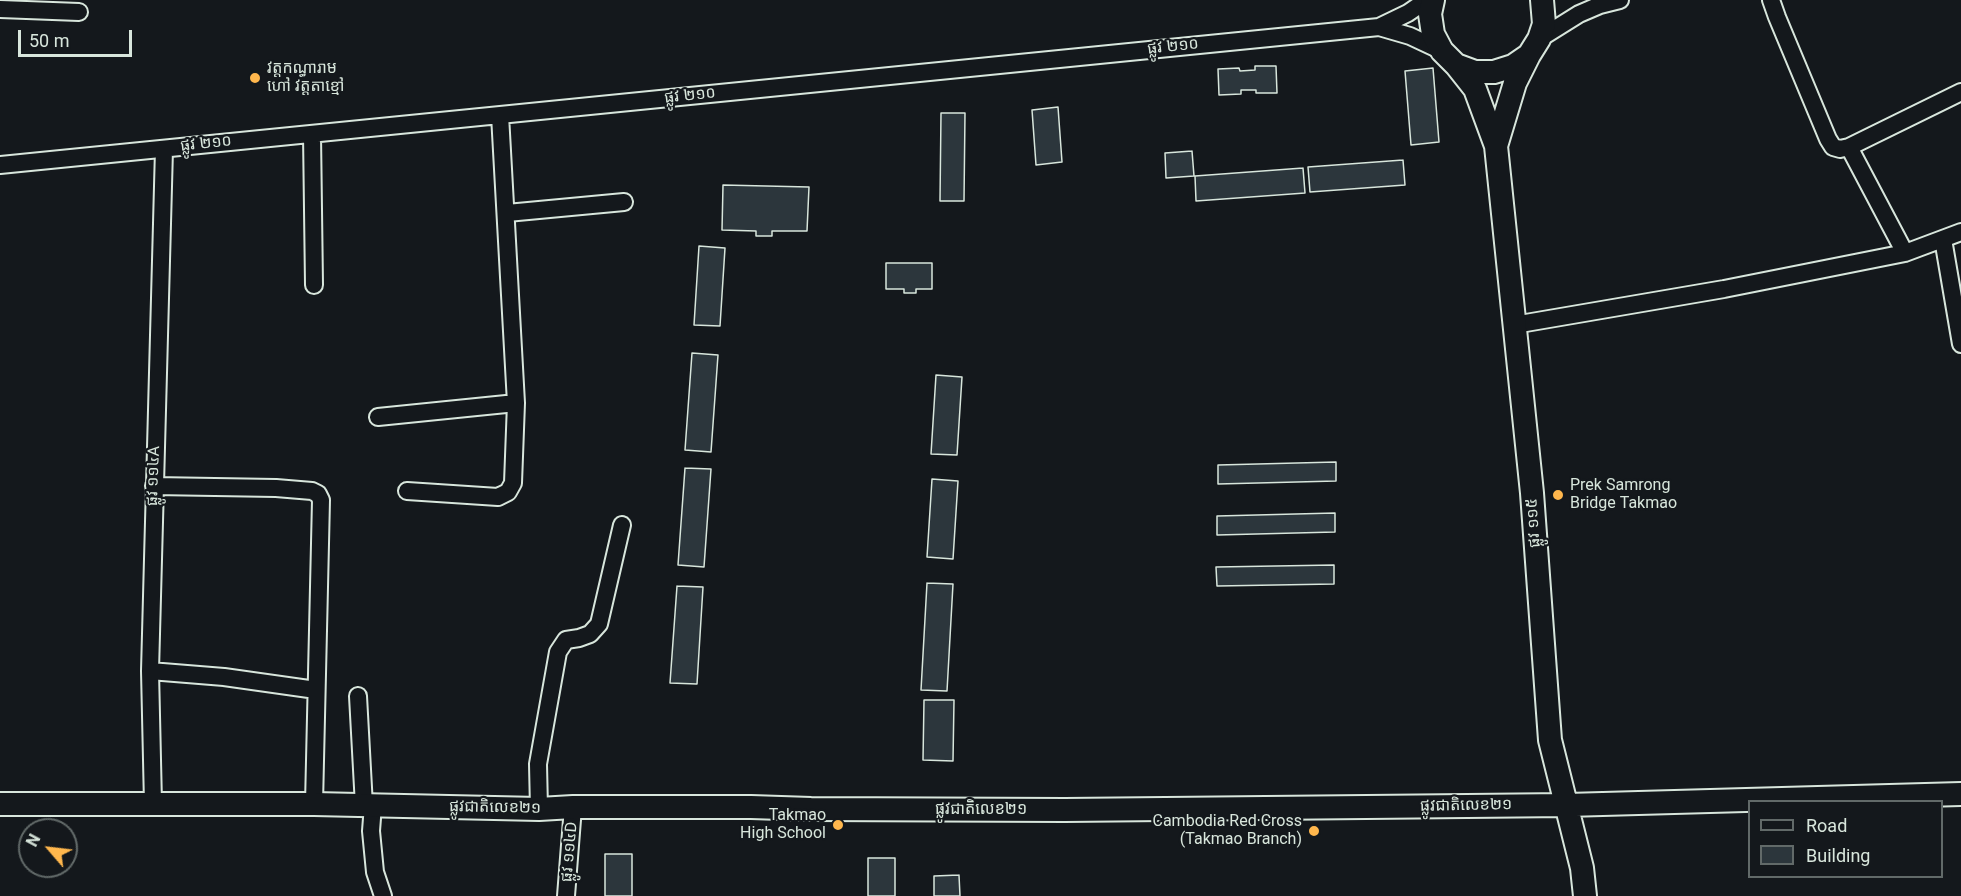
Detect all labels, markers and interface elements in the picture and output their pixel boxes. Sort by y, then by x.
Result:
scale bar [21,18,135,56]
text: 50 m [29,30,69,51]
street label: ផ្លូវ ២១០ [1146,35,1200,59]
place label: វត្តកណ្ធារាម ហៅ វត្តតាខ្មៅ [267,59,345,97]
marker: វត្តកណ្ធារាម ហៅ វត្តតាខ្មៅ [248,71,262,85]
street label: ផ្លូវ ២១០ [663,84,717,108]
street label: ផ្លូវ ២១០ [179,132,233,156]
street label: ផ្លូវ ១១៤A [143,446,165,506]
place label: Prek Samrong Bridge Takmao [1570,476,1677,514]
marker: Prek Samrong Bridge Takmao [1551,488,1565,502]
street label: ផ្លូវ ១១៥ [1523,497,1545,549]
street label: ផ្លូវជាតិលេខ២១ [1420,796,1512,816]
street label: ផ្លូវជាតិលេខ២១ [449,798,541,818]
street label: ផ្លូវជាតិលេខ២១ [935,800,1027,820]
legend [1748,800,1943,878]
place label: Takmao High School [740,806,826,844]
place label: Cambodia Red Cross (Takmao Branch) [1152,812,1302,850]
text: Road [1806,815,1847,836]
north arrow [18,818,78,878]
marker: Takmao High School [831,818,845,832]
street label: ផ្លូវ ១១៤D [558,821,582,883]
marker: Cambodia Red Cross (Takmao Branch) [1307,824,1321,838]
text: N [22,831,44,850]
text: Building [1806,845,1870,866]

